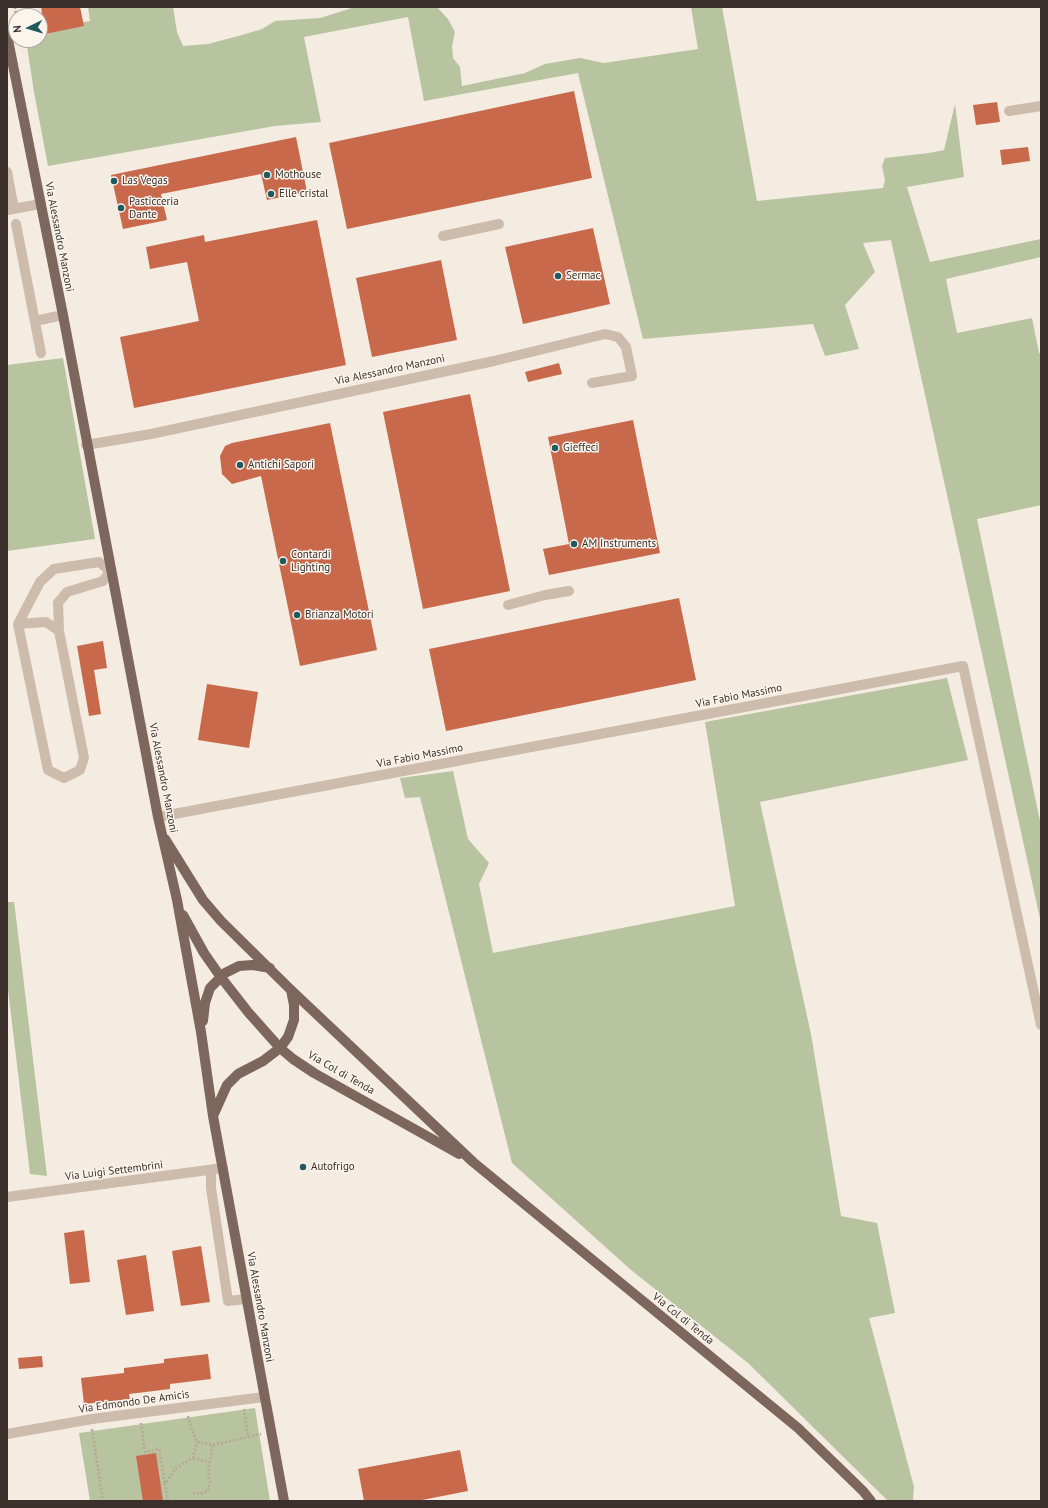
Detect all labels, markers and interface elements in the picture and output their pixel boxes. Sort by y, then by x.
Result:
north arrow [8,8,48,48]
text: N [10,25,24,33]
place label: Mothouse [275,168,321,182]
marker: Mothouse [262,170,272,180]
place label: Las Vegas [122,174,168,188]
marker: Las Vegas [109,176,119,186]
street label: Via Alessandro Manzoni [42,181,76,293]
place label: Elle cristal [279,187,329,201]
marker: Elle cristal [266,189,276,199]
place label: Pasticceria Dante [129,195,179,221]
marker: Pasticceria Dante [116,203,126,213]
place label: Sermac [566,269,601,283]
marker: Sermac [553,271,563,281]
street label: Via Alessandro Manzoni [334,352,446,388]
place label: Gieffeci [563,441,599,455]
marker: Gieffeci [550,443,560,453]
place label: Antichi Sapori [248,458,314,472]
marker: Antichi Sapori [235,460,245,470]
place label: AM Instruments [582,537,656,551]
marker: AM Instruments [569,539,579,549]
place label: Contardi Lighting [291,548,331,574]
marker: Contardi Lighting [278,556,288,566]
place label: Brianza Motori [305,608,374,622]
marker: Brianza Motori [292,610,302,620]
street label: Via Fabio Massimo [695,681,783,711]
street label: Via Alessandro Manzoni [146,722,180,834]
street label: Via Fabio Massimo [376,741,464,771]
street label: Via Col di Tenda [305,1049,377,1097]
street label: Via Luigi Settembrini [64,1158,164,1184]
place label: Autofrigo [311,1160,355,1174]
marker: Autofrigo [298,1162,308,1172]
street label: Via Alessandro Manzoni [244,1251,276,1363]
street label: Via Col di Tenda [650,1290,716,1348]
street label: Via Edmondo De Amicis [78,1388,190,1416]

